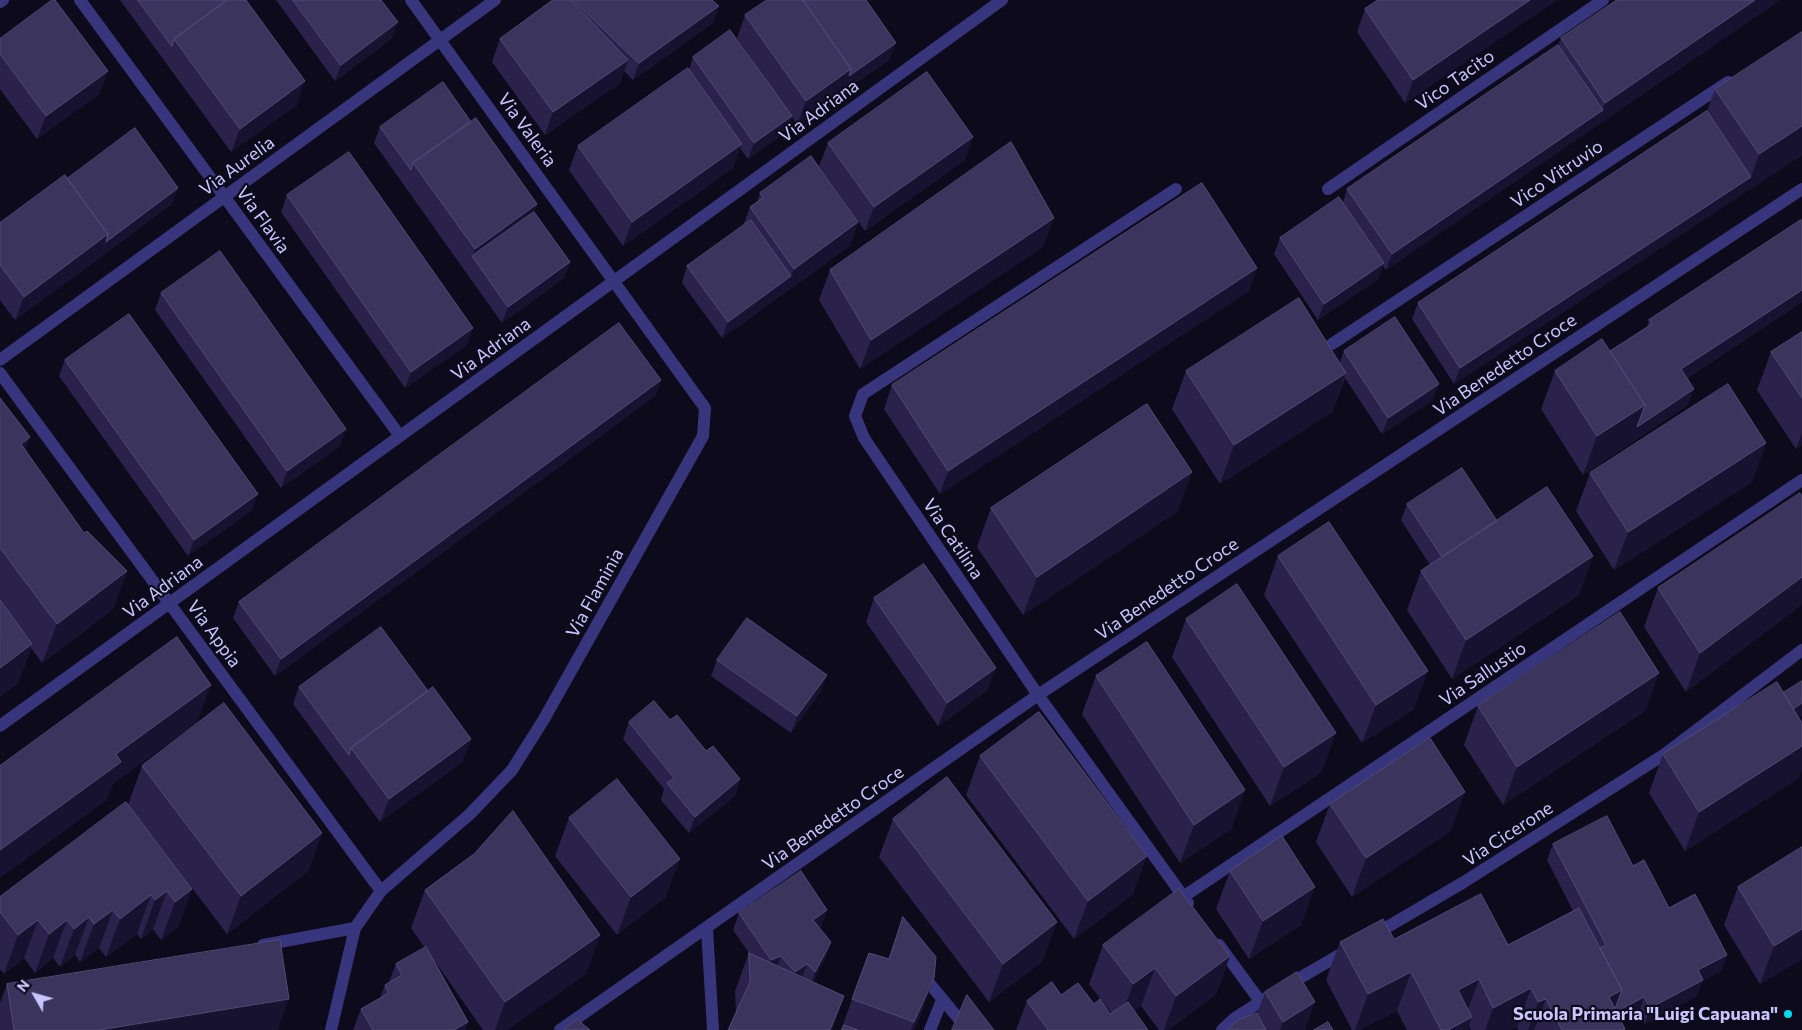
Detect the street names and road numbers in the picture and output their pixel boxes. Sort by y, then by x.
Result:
street label: Vico Tacito [1412,45,1498,115]
street label: Via Adriana [775,75,863,147]
street label: Via Valeria [493,89,561,171]
street label: Via Aurelia [195,132,279,200]
street label: Vico Vitruvio [1507,135,1607,213]
street label: Via Flavia [232,182,294,258]
street label: Via Benedetto Croce [1429,309,1581,421]
street label: Via Adriana [447,313,535,385]
street label: Via Catilina [918,495,988,583]
street label: Via Benedetto Croce [1091,533,1243,645]
street label: Via Flaminia [562,545,628,641]
street label: Via Adriana [119,551,207,623]
street label: Via Appia [182,596,246,672]
street label: Via Sallustio [1436,637,1530,711]
street label: Via Benedetto Croce [758,761,908,875]
street label: Via Cicerone [1459,797,1557,871]

